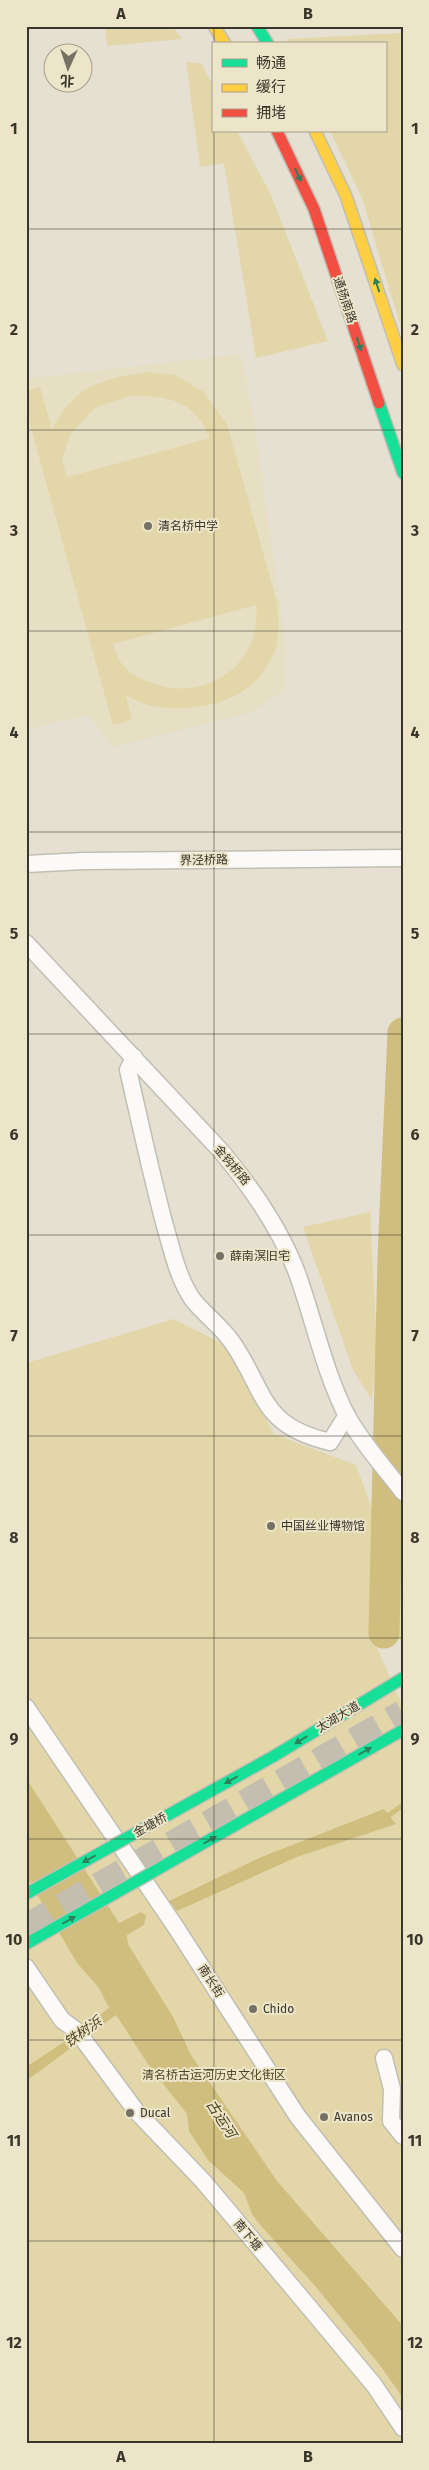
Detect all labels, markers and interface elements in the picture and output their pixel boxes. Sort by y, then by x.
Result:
text: A [115,4,126,23]
text: B [303,4,313,23]
north arrow [42,42,92,92]
legend [212,42,386,132]
text: 畅通 [256,54,286,72]
text: 北 [60,72,75,89]
text: 缓行 [256,78,286,96]
text: 拥堵 [256,104,286,122]
text: 1 [10,119,18,138]
text: 1 [411,119,419,138]
one-way arrow [294,168,302,182]
street label: 通扬南路 [331,275,359,325]
one-way arrow [372,278,380,293]
text: 2 [10,320,18,339]
text: 2 [411,320,419,339]
one-way arrow [356,337,364,352]
place label: 清名桥中学 [158,519,218,533]
marker: 清名桥中学 [142,520,154,532]
text: 3 [9,521,18,540]
text: 3 [410,521,419,540]
text: 4 [9,723,19,742]
text: 4 [410,723,420,742]
street label: 界泾桥路 [180,853,228,867]
text: 5 [10,924,19,943]
text: 5 [411,924,420,943]
text: 6 [9,1125,19,1144]
text: 6 [410,1125,420,1144]
street label: 金钩桥路 [211,1142,253,1188]
place label: 薛南溟旧宅 [230,1249,290,1263]
marker: 薛南溟旧宅 [214,1250,226,1262]
text: 7 [10,1326,18,1345]
text: 7 [411,1326,419,1345]
place label: 中国丝业博物馆 [281,1519,365,1533]
marker: 中国丝业博物馆 [265,1520,277,1532]
text: 8 [9,1528,19,1547]
text: 8 [410,1528,420,1547]
street label: 太湖大道 [314,1699,362,1735]
text: 9 [10,1729,19,1748]
text: 9 [411,1729,420,1748]
one-way arrow [295,1735,308,1744]
one-way arrow [358,1747,371,1756]
one-way arrow [224,1776,238,1784]
street label: 金塘桥 [131,1810,169,1840]
one-way arrow [203,1835,216,1844]
one-way arrow [82,1855,96,1864]
one-way arrow [61,1916,76,1924]
text: 10 [6,1930,22,1949]
text: 10 [407,1930,423,1949]
street label: 南长街 [195,1962,227,2000]
place label: Chido [263,2002,294,2016]
marker: Chido [247,2003,259,2015]
water label: 铁树浜 [61,2012,106,2051]
park label: 清名桥古运河历史文化街区 [142,2068,286,2082]
water label: 古运河 [202,2097,241,2144]
place label: Ducal [140,2106,171,2120]
marker: Ducal [124,2107,136,2119]
place label: Avanos [334,2110,373,2124]
marker: Avanos [318,2111,330,2123]
text: 11 [7,2131,21,2150]
text: 11 [408,2131,422,2150]
street label: 南下塘 [231,2217,265,2253]
text: 12 [6,2333,22,2352]
text: 12 [407,2333,423,2352]
text: A [115,2447,126,2466]
text: B [303,2447,313,2466]

